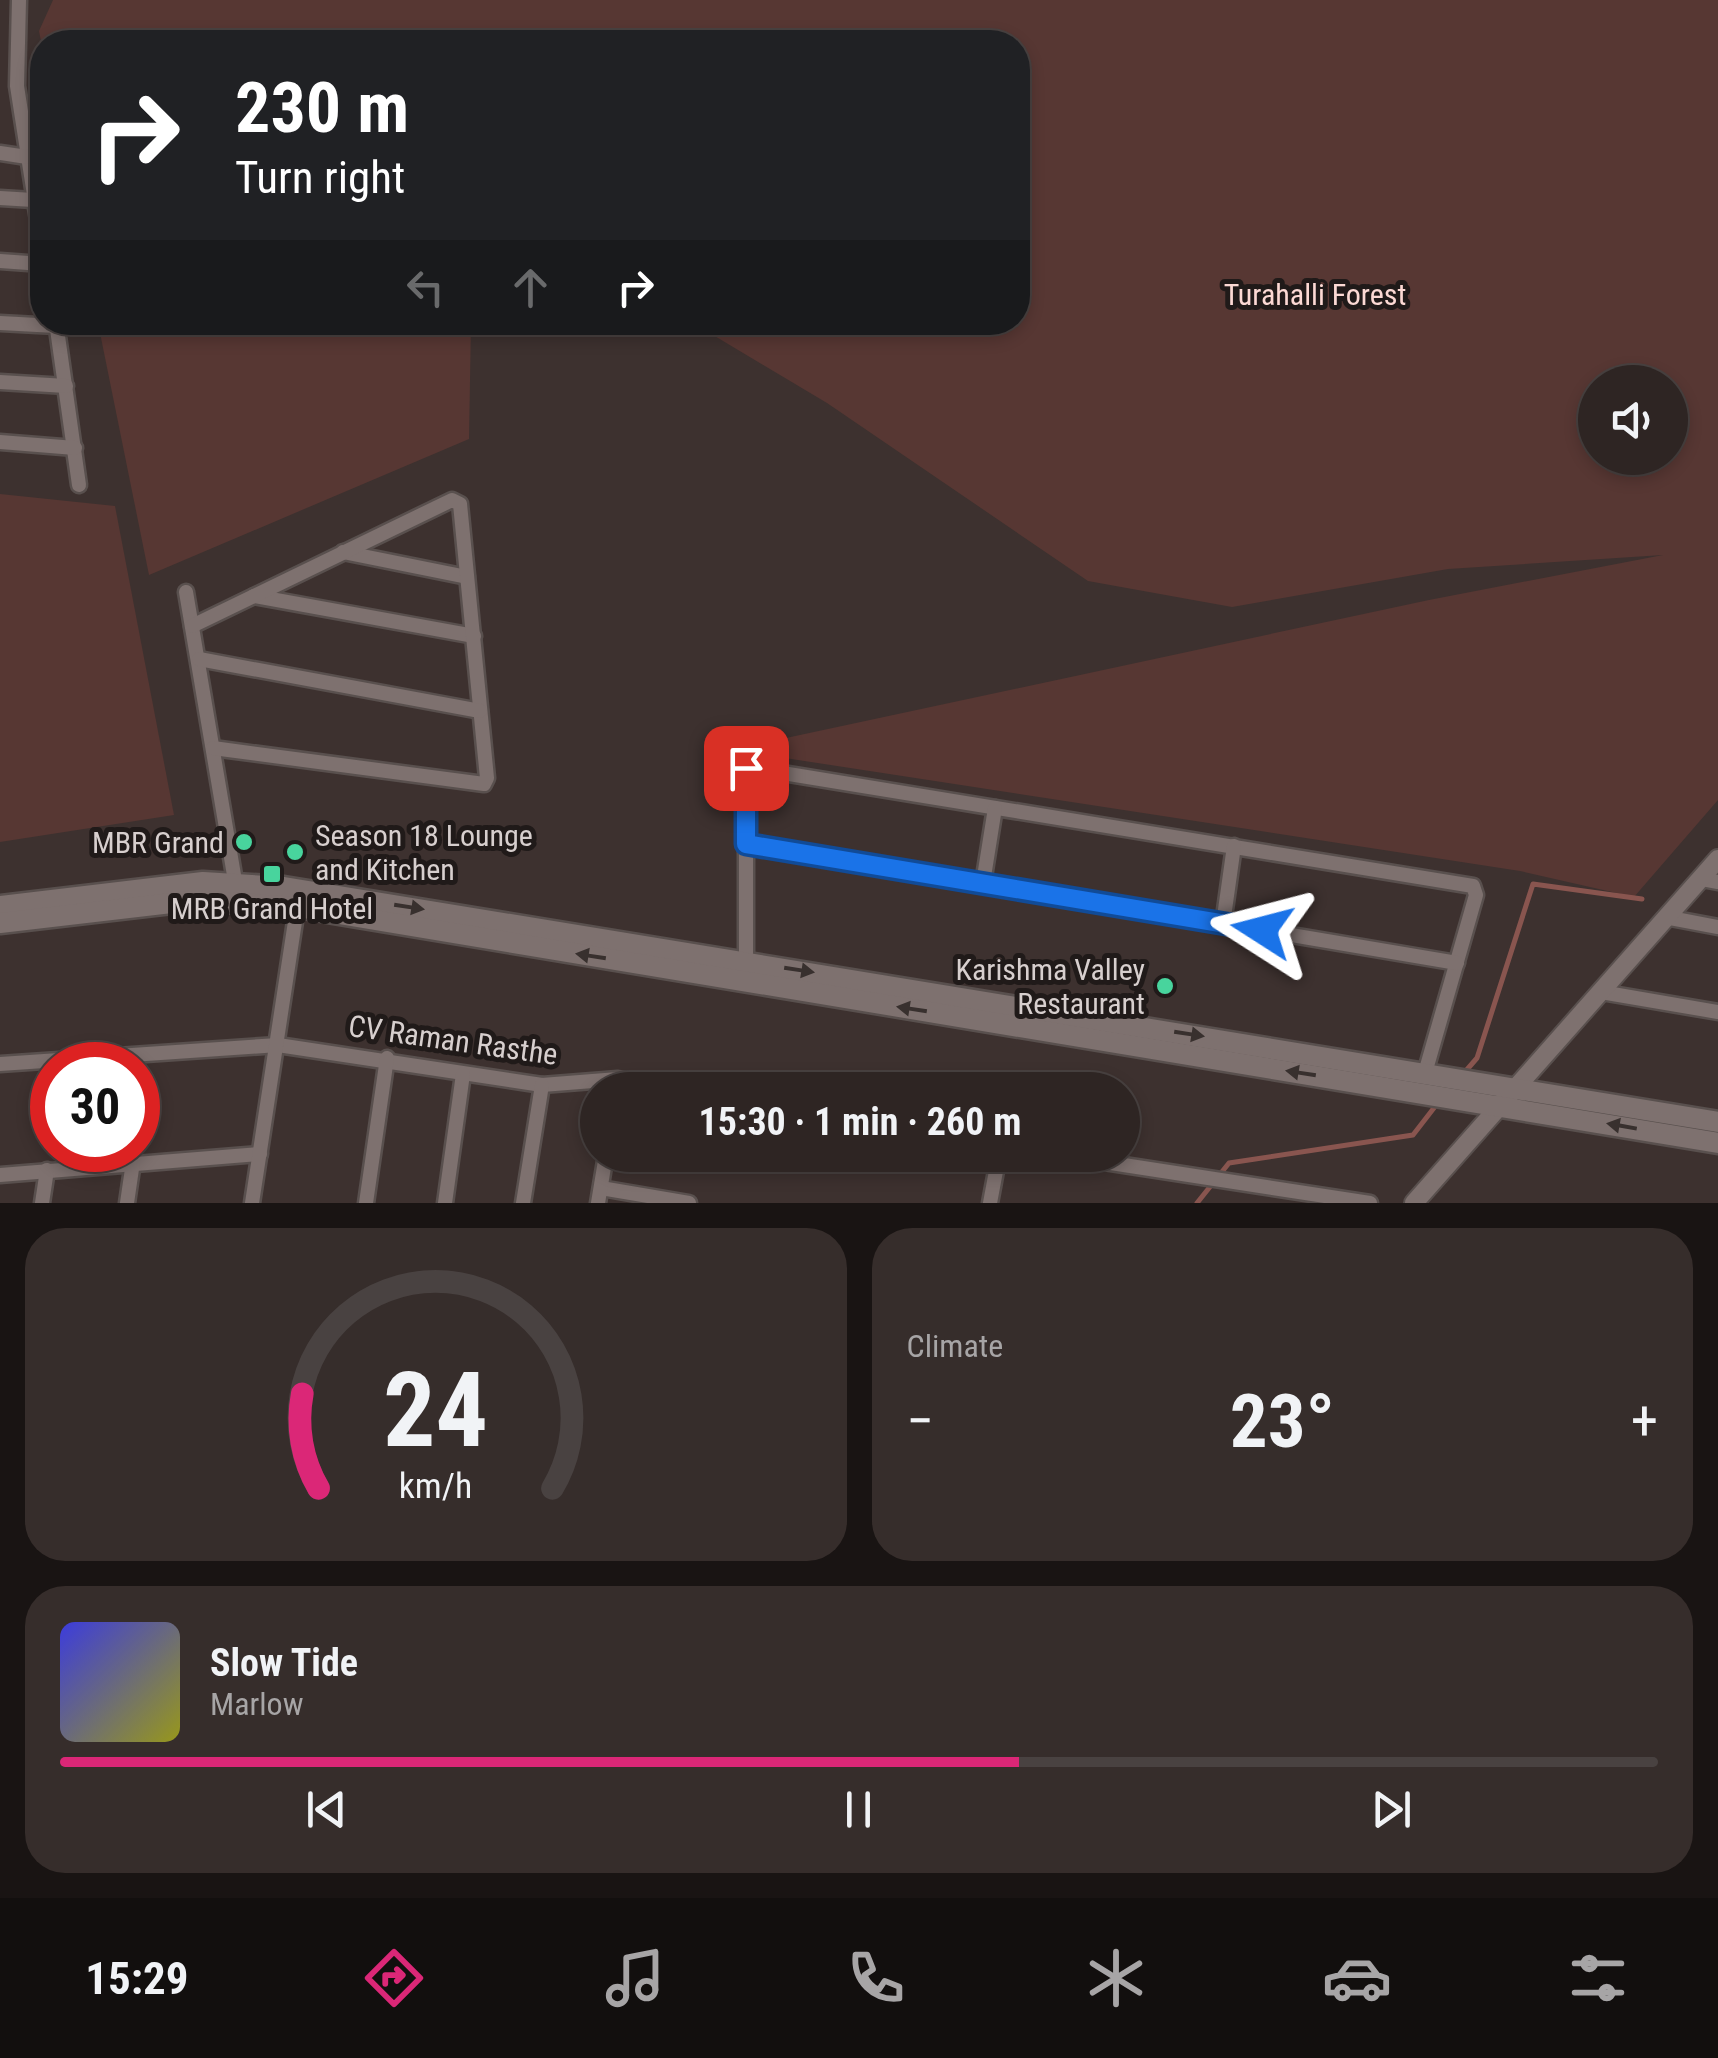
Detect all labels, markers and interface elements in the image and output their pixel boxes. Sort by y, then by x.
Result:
text: 230 m [235,67,409,149]
icon: right [70,70,200,200]
text: Turn right [235,151,405,204]
icon: left [398,260,453,315]
icon: ahead [503,260,558,315]
icon: right [608,260,663,315]
park label: Turahalli Forest [1224,277,1406,312]
map controls [1578,365,1688,475]
button: sound [1578,365,1688,475]
pin [704,726,789,811]
icon: arrive [719,741,774,796]
place label: Season 18 Lounge and Kitchen [315,818,533,887]
place label: MBR Grand [92,825,224,860]
marker: MBR Grand [233,831,255,853]
marker: Season 18 Lounge and Kitchen [284,841,306,863]
marker: MRB Grand Hotel [261,863,283,885]
position arrow [1210,878,1314,982]
place label: MRB Grand Hotel [171,891,373,926]
one-way arrow [394,900,425,915]
one-way arrow [575,948,606,963]
place label: Karishma Valley Restaurant [956,952,1145,1021]
one-way arrow [784,963,815,978]
marker: Karishma Valley Restaurant [1154,975,1176,997]
one-way arrow [895,1000,927,1016]
street label: CV Raman Rasthe [346,1008,560,1072]
one-way arrow [1174,1027,1205,1042]
speed limit sign: 30 [30,1042,160,1172]
one-way arrow [1285,1065,1317,1080]
text: 15:30 · 1 min · 260 m [699,1100,1021,1144]
one-way arrow [1606,1118,1637,1133]
text: Climate [907,1327,1003,1365]
text: 24 [383,1350,488,1471]
text: 23° [1230,1377,1335,1465]
text: − [907,1389,934,1453]
text: + [1631,1389,1658,1453]
text: km/h [399,1465,473,1507]
text: Slow Tide [210,1641,358,1685]
text: Marlow [210,1685,303,1723]
icon: previous [299,1782,354,1837]
icon: pause [831,1782,886,1837]
icon: next [1364,1782,1419,1837]
icon: directions [359,1943,429,2013]
icon: music [600,1943,670,2013]
icon: phone [841,1943,911,2013]
icon: climate [1081,1943,1151,2013]
icon: car [1322,1943,1392,2013]
icon: filters [1563,1943,1633,2013]
text: 15:29 [85,1952,189,2005]

